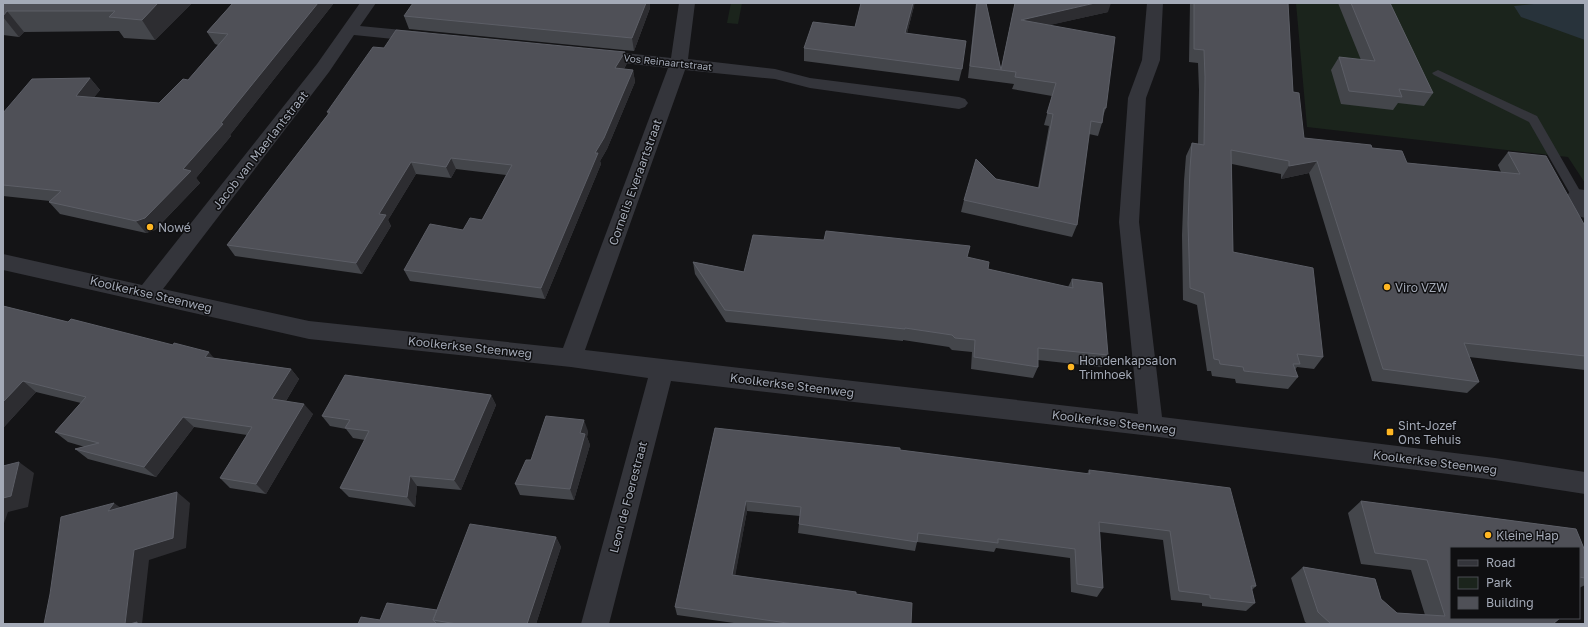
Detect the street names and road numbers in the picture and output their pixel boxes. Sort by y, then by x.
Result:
street label: Vos Reinaartstraat [623,51,713,73]
street label: Jacob van Maerlantstraat [209,88,311,212]
street label: Cornelis Everaartstraat [605,117,665,247]
street label: Koolkerkse Steenweg [88,273,214,315]
street label: Koolkerkse Steenweg [407,333,533,361]
street label: Koolkerkse Steenweg [729,370,855,400]
street label: Koolkerkse Steenweg [1051,407,1177,437]
street label: Leon de Foerestraat [606,439,650,555]
street label: Koolkerkse Steenweg [1372,447,1498,477]

